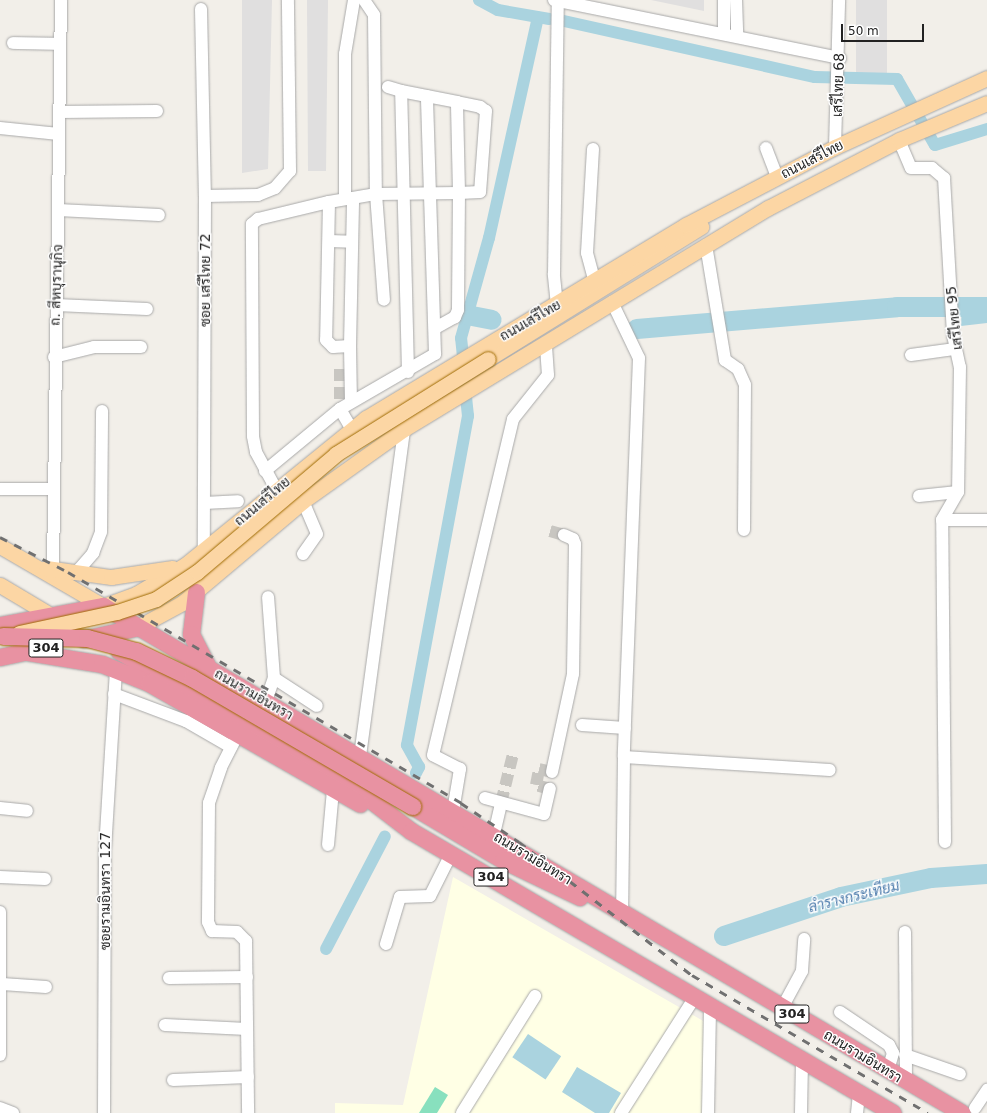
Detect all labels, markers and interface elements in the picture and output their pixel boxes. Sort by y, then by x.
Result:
scale bar [843,16,926,42]
text: 50 m [848,24,879,38]
street label: เสรีไทย 68 [828,53,848,117]
street label: ถนนเสรีไทย [778,136,846,182]
street label: ซอย เสรีไทย 72 [197,233,213,327]
street label: ถ. สีหบุรานุกิจ [46,244,66,326]
street label: เสรีไทย 95 [942,285,966,351]
street label: ถนนเสรีไทย [496,296,564,344]
street label: ถนนเสรีไทย [231,473,293,529]
road number: 304 [28,637,64,659]
street label: ถนนรามอินทรา [212,665,296,723]
street label: ถนนรามอินทรา [491,828,575,888]
street label: ซอยรามอินทรา 127 [97,832,113,950]
road number: 304 [473,866,509,888]
water label: ลำรางกระเทียม [806,877,902,917]
road number: 304 [774,1003,810,1025]
street label: ถนนรามอินทรา [821,1026,905,1086]

